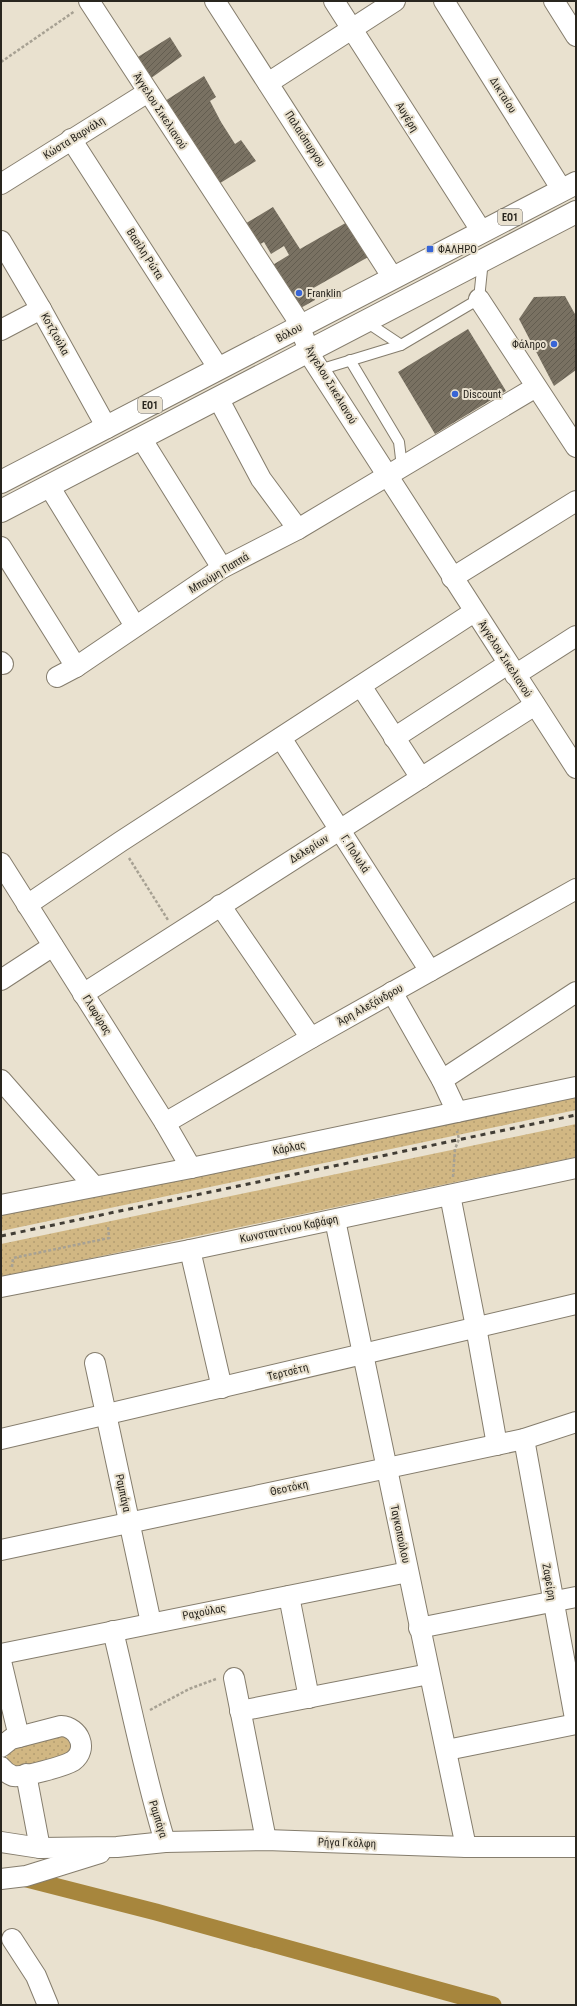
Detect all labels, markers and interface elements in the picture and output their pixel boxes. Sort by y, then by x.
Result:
street label: Άγγελου Σικελιανού [130,70,190,152]
street label: Δικταίου [487,75,519,115]
street label: Αυγέρη [393,100,421,134]
street label: Παλαιόπυργου [282,109,328,169]
street label: Κώστα Βαρνάλη [41,114,107,162]
road number: ΕΟ1 [498,209,522,225]
street label: Βασίλη Ρώτα [124,226,167,282]
place label: ΦΑΛΗΡΟ [438,243,477,256]
marker: ΦΑΛΗΡΟ [425,244,435,254]
place label: Franklin [307,287,341,300]
marker: Franklin [294,288,304,298]
street label: Κοτζιούλα [38,311,72,358]
street label: Βόλου [274,321,304,345]
place label: Φάληρο [512,338,546,351]
marker: Φάληρο [549,339,559,349]
street label: Άγγελου Σικελιανού [303,344,359,426]
place label: Discount [463,388,501,401]
marker: Discount [450,389,460,399]
road number: ΕΟ1 [138,397,162,413]
street label: Μπούμη Παππά [187,550,252,596]
street label: Άγγελου Σικελιανού [475,618,535,700]
street label: Δελερίων [287,832,331,866]
street label: Γ. Πολυλά [338,833,372,876]
street label: Άρη Αλεξάνδρου [335,982,405,1028]
street label: Γλαφύρας [80,993,114,1037]
street label: Κάρλας [272,1138,306,1158]
street label: Κωνσταντίνου Καβάφη [239,1212,339,1246]
street label: Τερτσέτη [266,1361,310,1383]
street label: Ραμπάγα [113,1473,133,1514]
street label: Θεοτόκη [269,1478,309,1498]
street label: Ταγκοπούλου [387,1504,413,1564]
street label: Ζαφείρη [539,1562,559,1602]
street label: Ραχούλας [181,1601,227,1623]
street label: Ραμπάγα [146,1799,170,1840]
street label: Ρήγα Γκόλφη [318,1835,376,1851]

